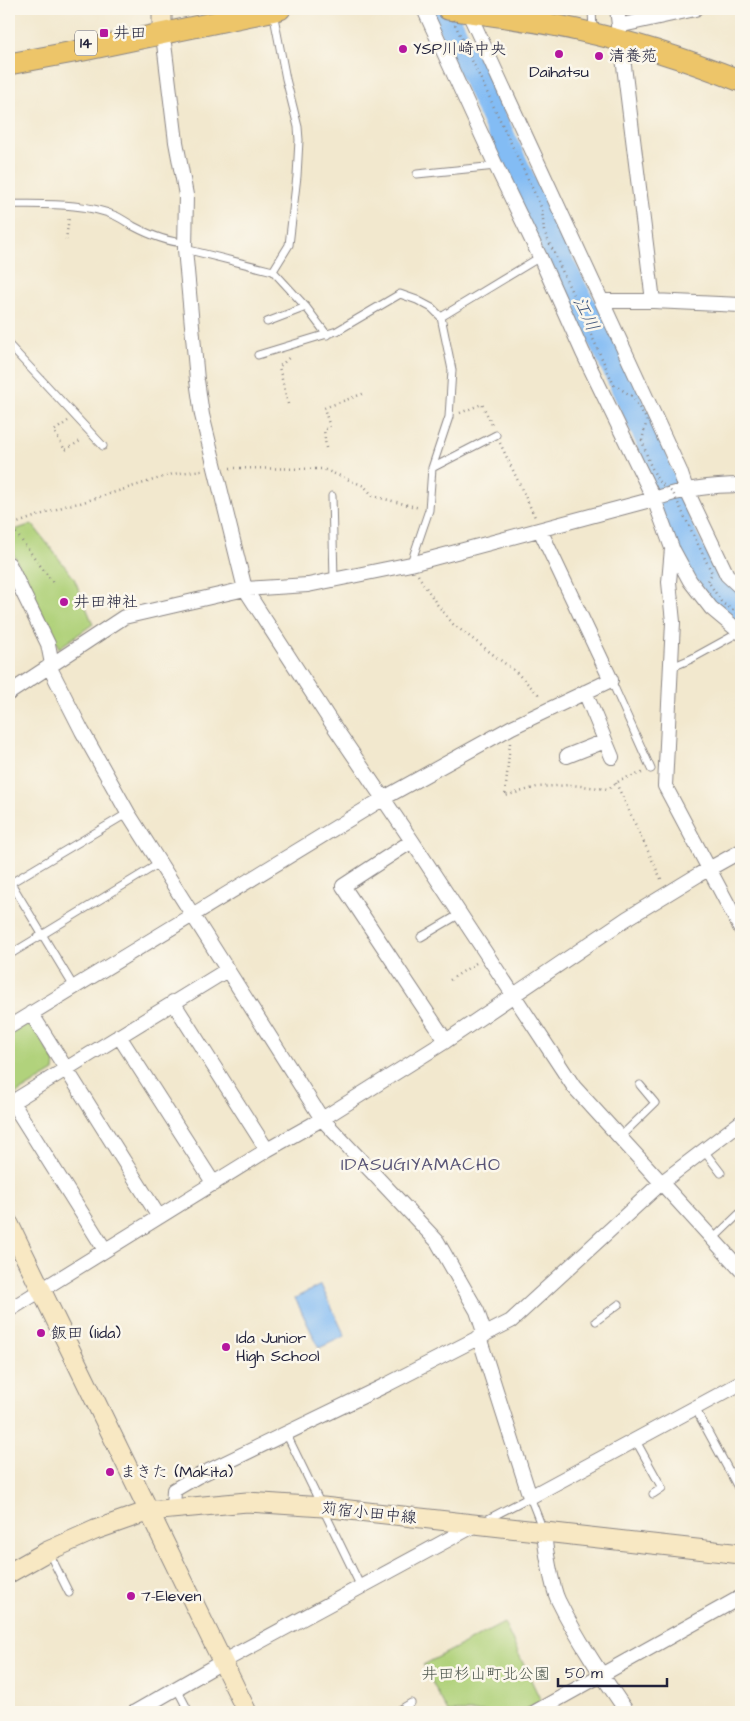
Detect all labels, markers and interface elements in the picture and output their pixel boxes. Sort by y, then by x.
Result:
place label: 井田 [114,22,146,44]
marker: 井田 [98,27,110,39]
road number: 14 [75,30,97,56]
place label: YSP川崎中央 [413,38,506,60]
marker: YSP川崎中央 [397,43,409,55]
place label: 清養苑 [609,45,657,67]
marker: Daihatsu [553,48,565,60]
marker: 清養苑 [593,50,605,62]
place label: Daihatsu [529,61,589,83]
water label: 江川 [567,292,605,336]
place label: 井田神社 [74,591,138,613]
marker: 井田神社 [58,596,70,608]
district label: IDASUGIYAMACHO [341,1152,501,1177]
place label: 飯田 (Iida) [51,1322,121,1344]
marker: 飯田 (Iida) [35,1327,47,1339]
place label: Ida Junior High School [236,1327,320,1368]
marker: Ida Junior High School [220,1341,232,1353]
place label: まきた (Makita) [120,1461,233,1483]
marker: まきた (Makita) [104,1466,116,1478]
street label: 苅宿小田中線 [320,1497,418,1529]
place label: 7-Eleven [141,1585,201,1607]
marker: 7-Eleven [125,1590,137,1602]
scale bar [558,1656,666,1688]
park label: 井田杉山町北公園 [422,1663,550,1685]
text: 50 m [565,1663,603,1684]

